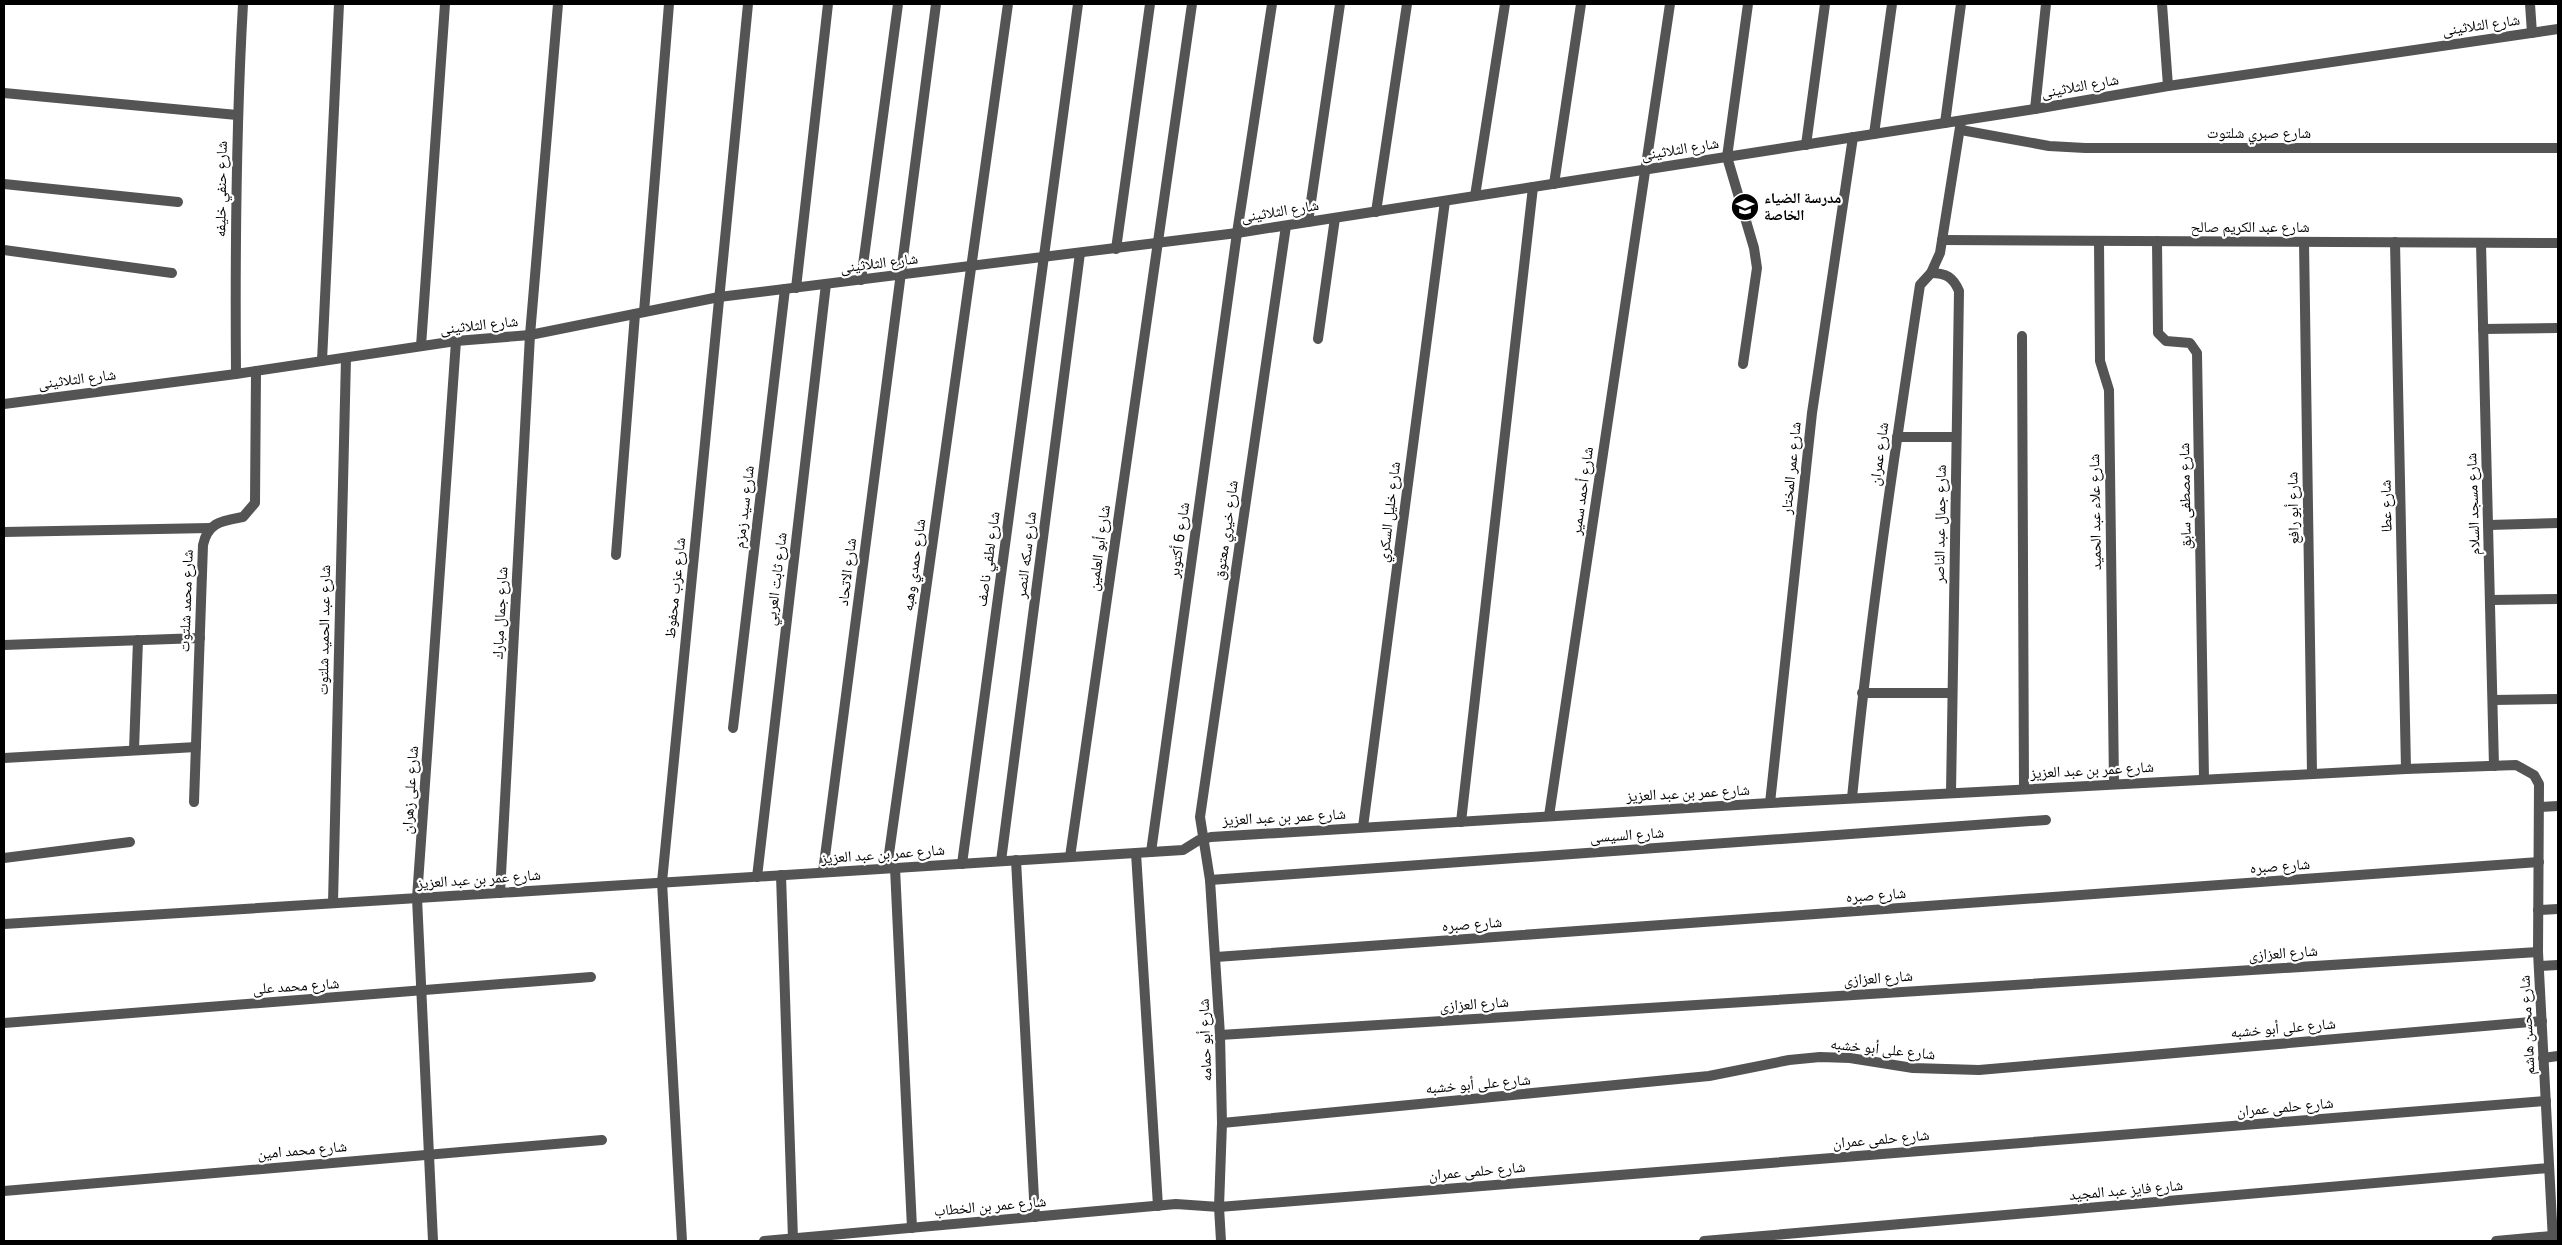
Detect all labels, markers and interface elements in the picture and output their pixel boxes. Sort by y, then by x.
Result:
street label: شارع الثلاثينى [2441,10,2521,40]
street label: شارع الثلاثينى [2040,69,2120,103]
street label: شارع صبري شلتوت [2207,123,2311,145]
street label: شارع الثلاثينى [1640,133,1720,165]
street label: شارع حنفي خليفه [210,140,234,237]
place label: مدرسة الضياء الخاصة [1764,188,1841,223]
school or university icon: مدرسة الضياء الخاصة [1730,192,1760,222]
street label: شارع الثلاثينى [1240,195,1320,227]
street label: شارع عبد الكريم صالح [2190,217,2310,237]
street label: شارع الثلاثينى [839,248,919,278]
street label: شارع الثلاثينى [439,311,519,339]
street label: شارع الثلاثينى [37,364,117,394]
street label: شارع عمر المختار [1776,421,1806,516]
street label: شارع عمران [1865,421,1893,487]
street label: شارع مصطفى سابق [2174,442,2196,550]
street label: شارع أحمد سمير [1566,445,1598,538]
street label: شارع مسجد السلام [2461,452,2485,555]
street label: شارع علاء عبد الحميد [2084,454,2106,570]
street label: شارع خليل السكري [1373,460,1407,564]
street label: شارع سيد زمزم [729,464,759,550]
street label: شارع جمال عبد الناصر [1929,464,1951,585]
street label: شارع أبو رافع [2282,471,2304,545]
street label: شارع خيري معتوق [1209,479,1245,581]
street label: شارع عطا [2376,479,2396,533]
street label: شارع 6 أكتوبر [1164,501,1194,580]
street label: شارع أبو العلمين [1083,503,1115,592]
street label: شارع لطفي ناصف [971,510,1006,608]
street label: شارع سكه النصر [1011,510,1041,601]
street label: شارع حمدي وهبه [898,517,932,613]
street label: شارع ثابت العربي [760,531,793,627]
street label: شارع عزب محفوظ [660,536,690,640]
street label: شارع الاتحاد [833,537,861,607]
street label: شارع محمد شلتوت [174,549,198,653]
street label: شارع عبد الحميد شلتوت [313,564,335,695]
street label: شارع جمال مبارك [488,566,512,660]
street label: شارع على زهران [397,745,423,835]
street label: شارع عمر بن عبد العزيز [2029,757,2155,783]
street label: شارع عمر بن عبد العزيز [1625,780,1751,806]
street label: شارع عمر بن عبد العزيز [1221,804,1347,830]
street label: شارع السيسى [1589,822,1665,848]
street label: شارع عمر بن عبد العزيز [819,840,946,868]
street label: شارع صبره [2249,854,2311,878]
street label: شارع عمر بن عبد العزيز [415,865,542,893]
street label: شارع صبره [1845,883,1907,907]
street label: شارع صبره [1441,912,1503,936]
street label: شارع العزازى [2248,941,2318,965]
street label: شارع العزازى [1843,966,1913,990]
street label: شارع محمد على [252,973,340,999]
street label: شارع محسن هاشم [2514,974,2540,1075]
street label: شارع العزازى [1439,992,1509,1016]
street label: شارع أبو حمامه [1194,998,1216,1082]
street label: شارع على أبو خشبه [2230,1013,2337,1043]
street label: شارع على أبو خشبه [1830,1034,1937,1064]
street label: شارع على أبو خشبه [1425,1069,1532,1099]
street label: شارع حلمى عمران [2236,1093,2334,1121]
street label: شارع حلمى عمران [1832,1125,1930,1153]
street label: شارع محمد امين [256,1136,348,1164]
street label: شارع حلمى عمران [1428,1157,1526,1185]
street label: شارع فايز عبد المجيد [2068,1175,2184,1205]
street label: شارع عمر بن الخطاب [933,1191,1047,1221]

